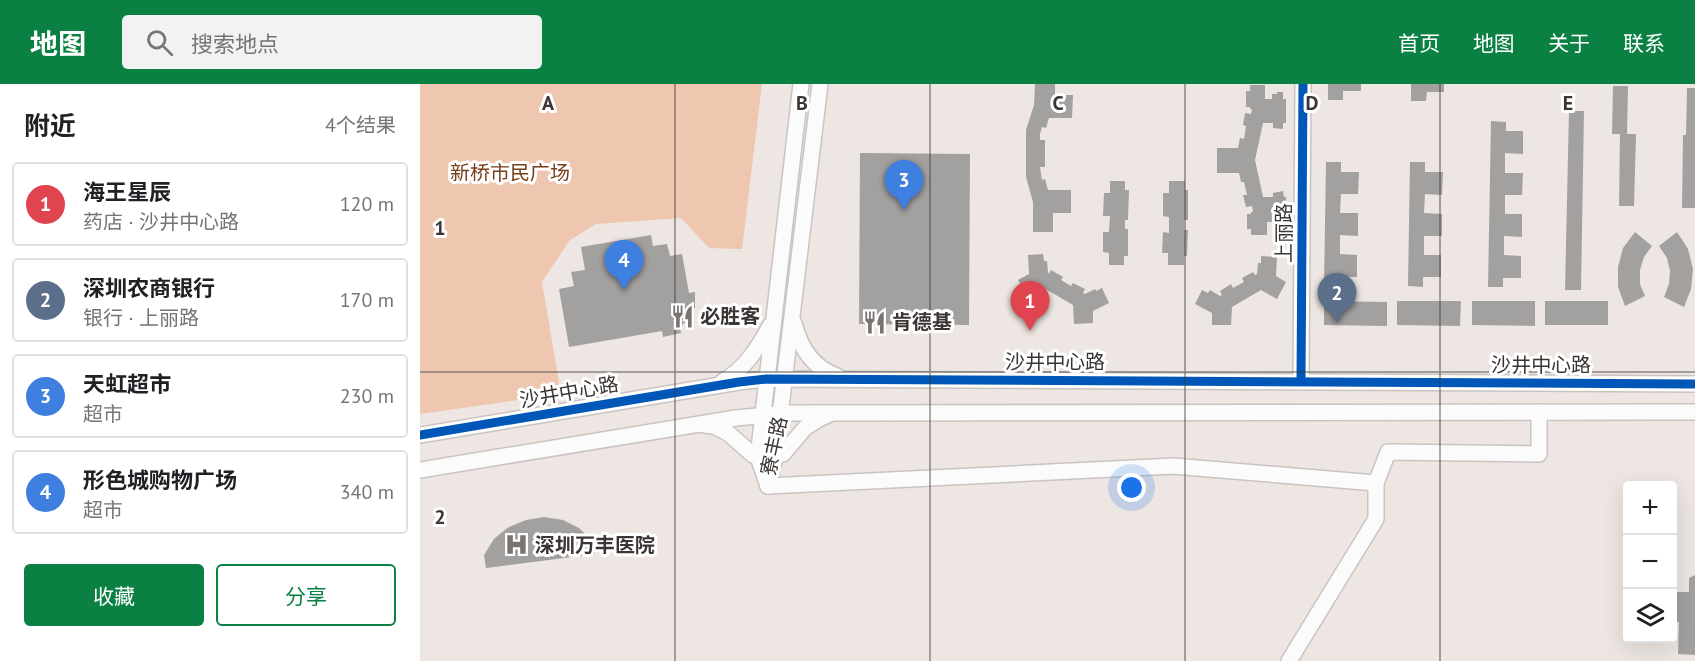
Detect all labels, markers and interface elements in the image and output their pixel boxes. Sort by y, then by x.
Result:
search box [122,15,542,69]
text: 地图 [30,25,86,62]
icon: search [143,26,176,59]
text: 搜索地点 [191,30,279,58]
text: 首页 [1398,30,1440,57]
text: 地图 [1473,30,1515,57]
text: 关于 [1548,30,1590,57]
text: 联系 [1623,30,1665,57]
text: A [542,90,555,116]
text: B [796,90,808,116]
text: C [1052,90,1064,116]
text: D [1306,90,1319,116]
text: E [1563,90,1573,116]
text: 附近 [24,109,76,142]
text: 4个结果 [325,112,396,138]
park label: 新桥市民广场 [450,160,570,186]
pin: 3 [884,160,924,210]
text: 海王星辰 [83,178,171,206]
text: 1 [40,191,51,217]
text: 120 m [340,191,394,217]
street label: 上丽路 [1271,203,1297,263]
text: 药店 · 沙井中心路 [83,209,239,235]
text: 1 [434,215,446,241]
pin: 4 [604,240,644,290]
text: 深圳农商银行 [83,274,215,302]
pin: 2 [1318,274,1356,323]
pin: 1 [1010,282,1050,331]
text: 2 [40,287,51,313]
text: 170 m [340,287,394,313]
restaurant icon: 必胜客 [669,303,695,329]
place label: 必胜客 [700,303,760,329]
text: 银行 · 上丽路 [83,305,199,331]
restaurant icon: 肯德基 [861,309,887,335]
place label: 肯德基 [892,309,952,335]
street label: 沙井中心路 [1005,349,1105,375]
street label: 沙井中心路 [1491,352,1591,378]
text: 天虹超市 [83,370,171,398]
street label: 沙井中心路 [518,371,620,413]
text: 3 [40,383,51,409]
text: 230 m [340,383,394,409]
text: 超市 [83,401,123,427]
street label: 寮丰路 [755,414,793,478]
text: 形色城购物广场 [83,466,237,494]
your location [1117,473,1146,502]
text: 4 [40,479,51,505]
text: 340 m [340,479,394,505]
map controls [1623,481,1677,643]
button: + [1623,481,1677,535]
text: 超市 [83,497,123,523]
text: 2 [434,504,446,530]
hospital icon: 深圳万丰医院 [504,532,530,558]
place label: 深圳万丰医院 [535,532,655,558]
button: − [1623,535,1677,589]
button: 收藏 [24,564,204,626]
button: 分享 [216,564,396,626]
button: layers [1623,589,1677,643]

